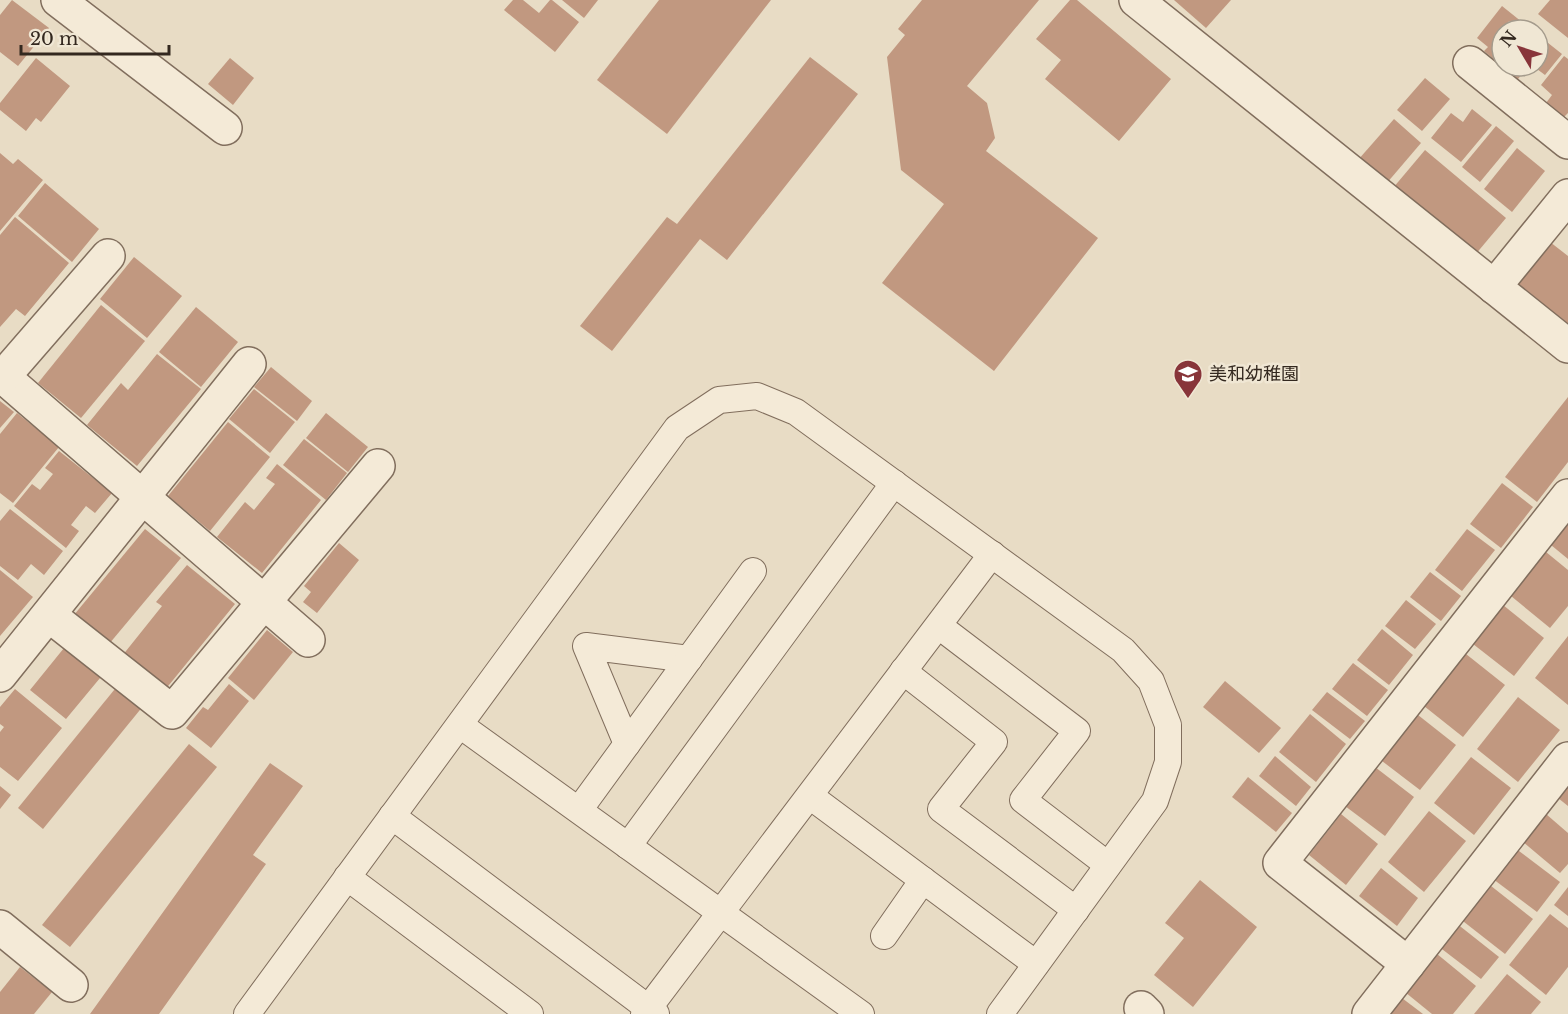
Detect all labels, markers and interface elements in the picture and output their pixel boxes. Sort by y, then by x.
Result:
scale bar [21,18,170,56]
north arrow [1490,18,1550,78]
text: N [1496,26,1521,51]
text: 20 m [30,28,78,50]
school or university icon: 美和幼稚園 [1172,358,1204,400]
place label: 美和幼稚園 [1209,363,1299,385]

